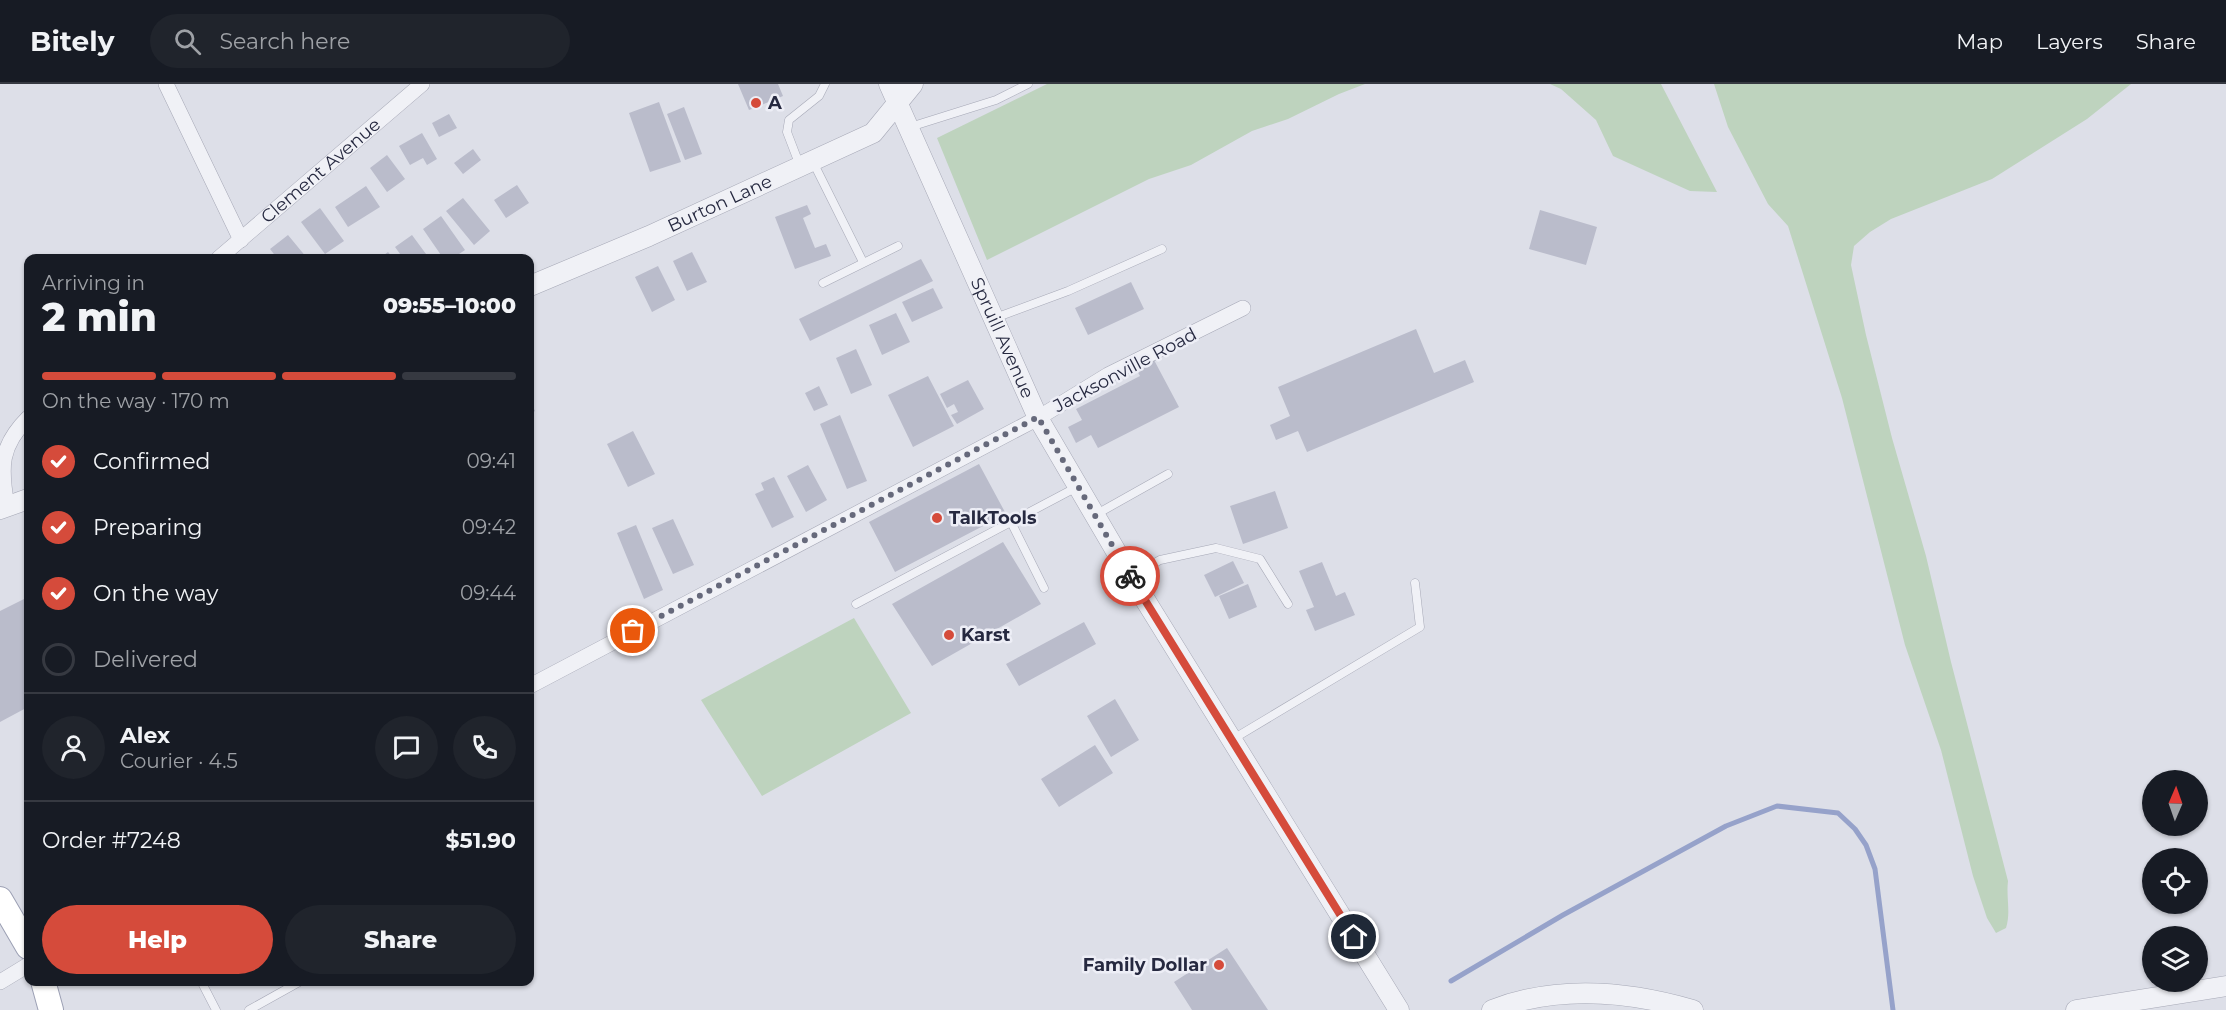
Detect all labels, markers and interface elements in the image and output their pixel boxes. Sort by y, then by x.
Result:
search box [150,14,570,68]
text: Bitely [30,24,114,58]
icon: search [171,25,204,58]
text: Search here [219,28,350,55]
text: Map [1956,29,2003,54]
text: Layers [2036,29,2103,54]
text: Share [2136,29,2196,54]
place label: A [767,92,782,114]
marker: A [749,96,763,110]
street label: Clement Avenue [256,113,385,228]
street label: Burton Lane [664,170,776,237]
text: Arriving in [42,271,145,295]
street label: Spruill Avenue [966,274,1039,402]
text: 09:55–10:00 [383,292,516,319]
text: 2 min [42,293,157,341]
street label: Jacksonville Road [1049,323,1200,418]
text: On the way · 170 m [42,389,230,413]
icon: check [42,445,75,478]
text: Confirmed [93,448,210,475]
text: 09:41 [466,449,516,473]
place label: TalkTools [949,507,1037,529]
icon: check [42,511,75,544]
marker: TalkTools [930,511,944,525]
text: Preparing [93,514,202,541]
text: 09:42 [462,515,516,539]
courier [1100,546,1160,606]
icon: bike [1114,560,1147,593]
icon: check [42,577,75,610]
text: On the way [93,580,218,607]
text: 09:44 [460,581,516,605]
pin [607,605,658,656]
icon: bag [616,614,649,647]
place label: Karst [961,624,1011,646]
marker: Karst [942,628,956,642]
text: Delivered [93,646,198,673]
button: person [42,716,105,779]
button: chat [375,716,438,779]
button: phone [453,716,516,779]
text: Alex [120,722,170,749]
text: Courier · 4.5 [120,749,238,773]
north arrow [2142,770,2208,836]
map controls [2142,770,2208,992]
text: Order #7248 [42,827,181,854]
text: $51.90 [446,827,516,854]
button: locate [2142,848,2208,914]
button: Help [42,905,273,974]
button: Share [285,905,516,974]
pin [1328,911,1379,962]
icon: home [1337,920,1370,953]
button: layers [2142,926,2208,992]
place label: Family Dollar [1083,954,1207,976]
marker: Family Dollar [1212,958,1226,972]

